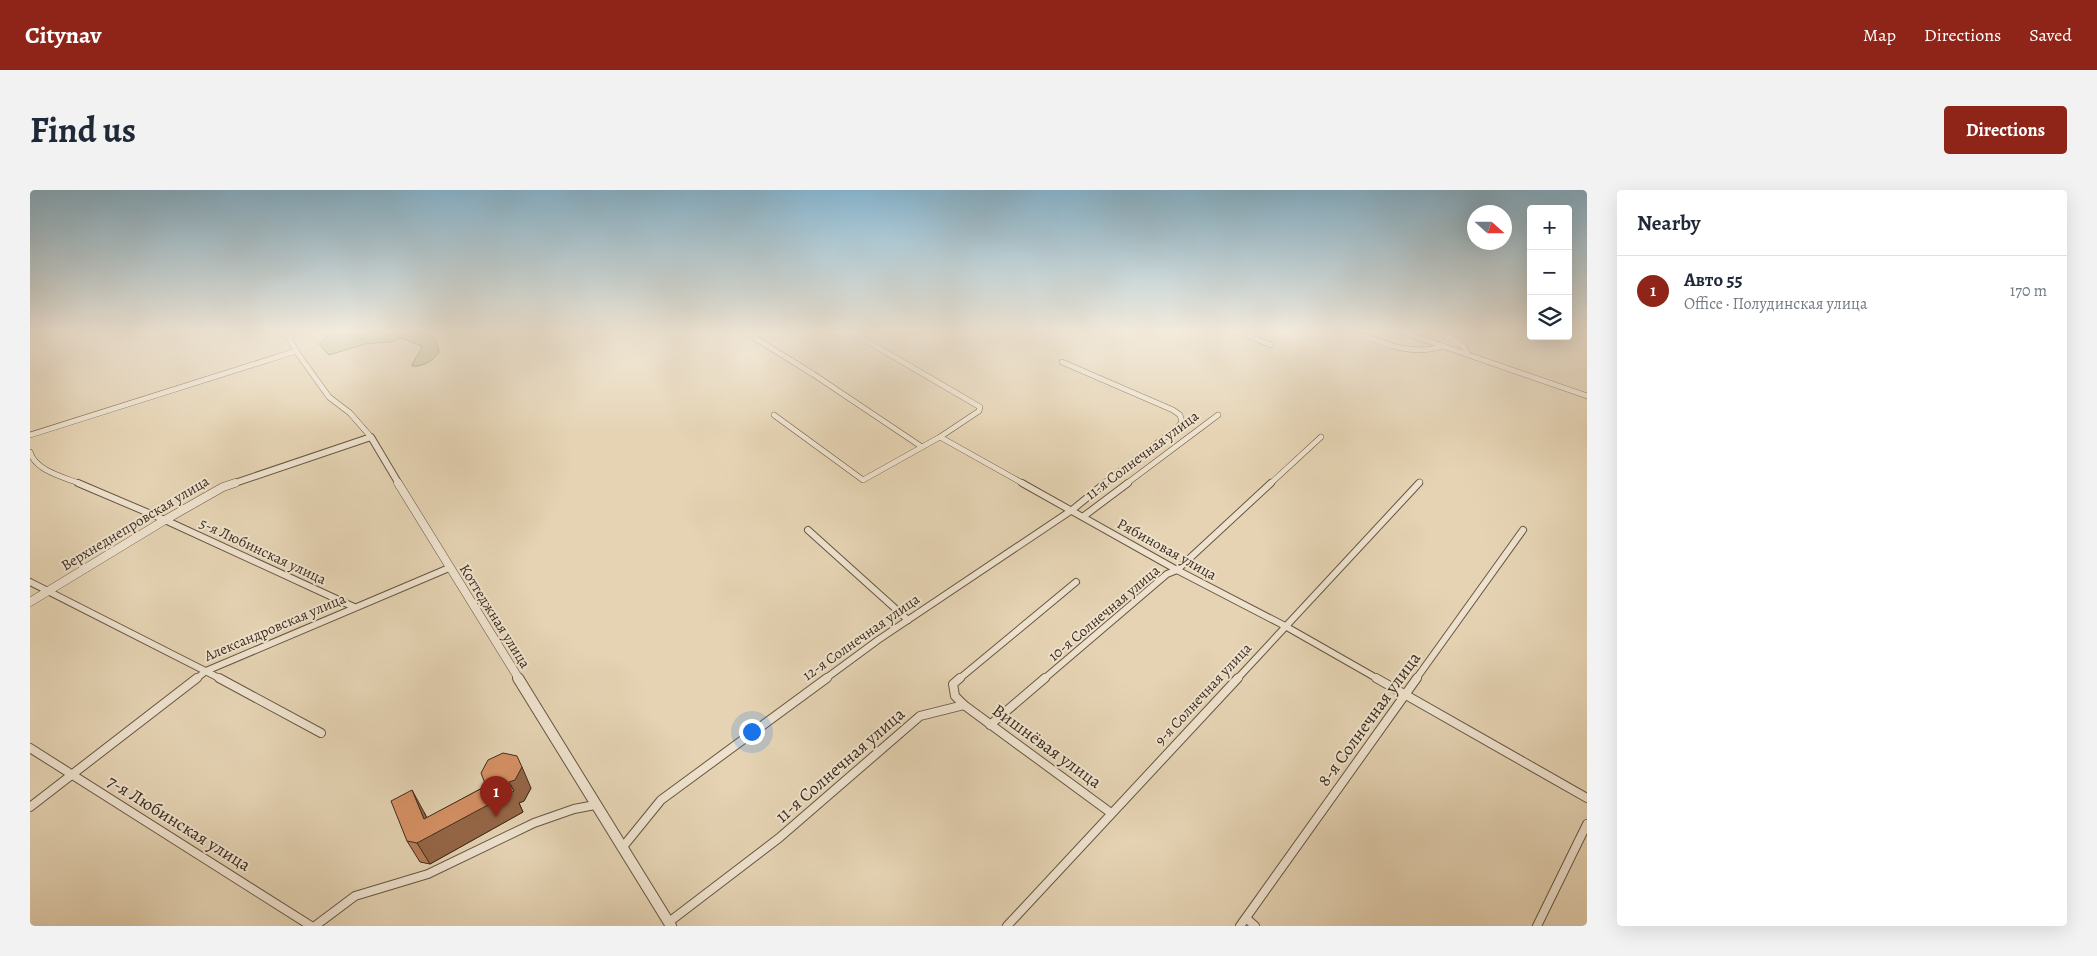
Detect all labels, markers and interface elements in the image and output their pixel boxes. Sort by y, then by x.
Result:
text: Citynav [25,19,101,51]
text: Map [1863,23,1896,47]
text: Directions [1924,23,2001,47]
text: Saved [2029,23,2072,47]
text: Find us [30,106,136,154]
button: Directions [1944,106,2067,154]
north arrow [1467,205,1512,250]
map controls [1527,205,1572,340]
button: + [1527,205,1572,250]
text: Nearby [1637,209,1700,237]
button: − [1527,250,1572,295]
text: Авто 55 [1684,267,1743,293]
text: 1 [1650,280,1656,302]
text: 170 m [2010,280,2047,302]
text: Office · Полудинская улица [1684,293,1867,315]
button: layers [1527,295,1572,340]
street label: 11-я Солнечная улица [1081,406,1203,504]
street label: Верхнеднепровская улица [57,471,213,575]
street label: 5-я Любинская улица [196,513,330,589]
street label: Рябиновая улица [1114,513,1220,585]
street label: Коттеджная улица [455,560,535,672]
street label: 10-я Солнечная улица [1044,560,1164,666]
street label: Александровская улица [200,588,349,666]
street label: 12-я Солнечная улица [798,589,924,685]
street label: 9-я Солнечная улица [1150,638,1256,750]
street label: 8-я Солнечная улица [1312,646,1426,791]
street label: Вишнёвая улица [988,698,1107,794]
street label: 11-я Солнечная улица [770,702,910,828]
your location [739,719,765,745]
street label: 7-я Любинская улица [103,769,256,877]
pin: 1 [480,776,512,817]

